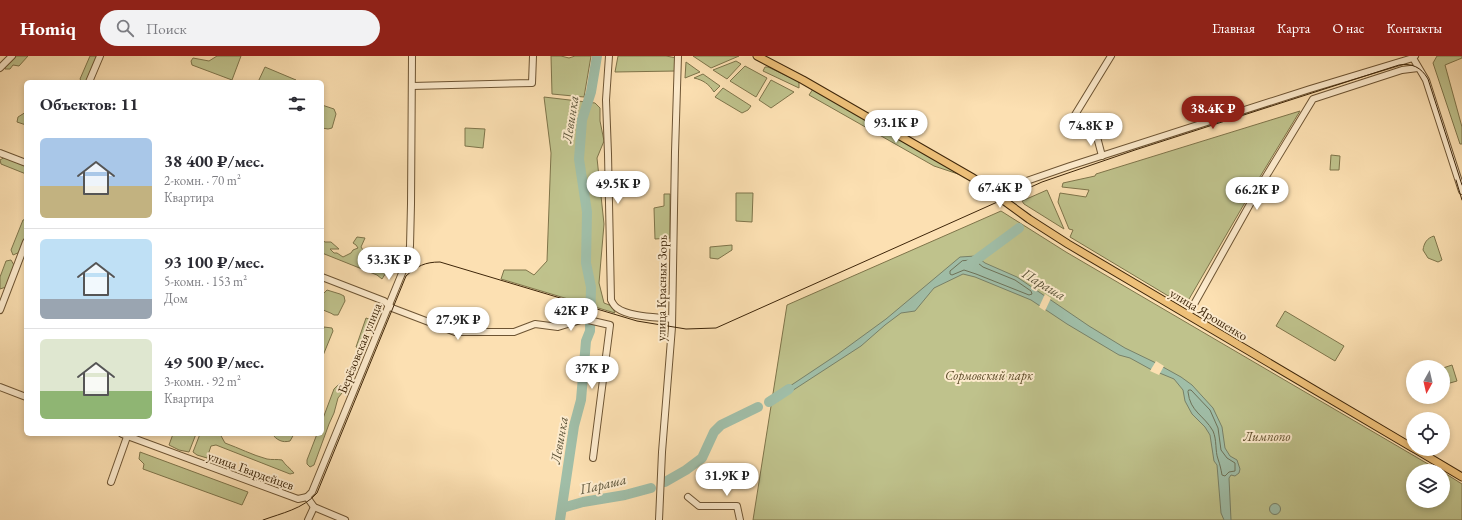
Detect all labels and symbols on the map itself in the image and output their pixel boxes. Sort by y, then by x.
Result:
water label: Левинка [557,94,583,145]
pin: 38.4K ₽ [1176,96,1250,130]
pin: 93.1K ₽ [859,110,933,144]
pin: 74.8K ₽ [1054,113,1128,147]
pin: 49.5K ₽ [581,171,655,205]
pin: 67.4K ₽ [963,175,1037,209]
pin: 66.2K ₽ [1220,177,1294,211]
street label: улица Красных Зорь [652,235,671,341]
pin: 53.3K ₽ [352,247,426,281]
water label: Параша [1018,264,1069,304]
street label: улица Ярошенко [1167,284,1251,344]
pin: 42K ₽ [543,298,599,332]
street label: Берёзовская улица [334,300,386,396]
pin: 27.9K ₽ [421,307,495,341]
pin: 37K ₽ [564,356,620,390]
north arrow [1406,360,1450,404]
park label: Сормовский парк [945,367,1034,384]
water label: Левинка [546,415,572,466]
park label: Лимпопо [1242,428,1291,445]
street label: улица Гвардейцев [205,447,297,494]
pin: 31.9K ₽ [690,463,764,497]
water label: Параша [577,470,628,498]

